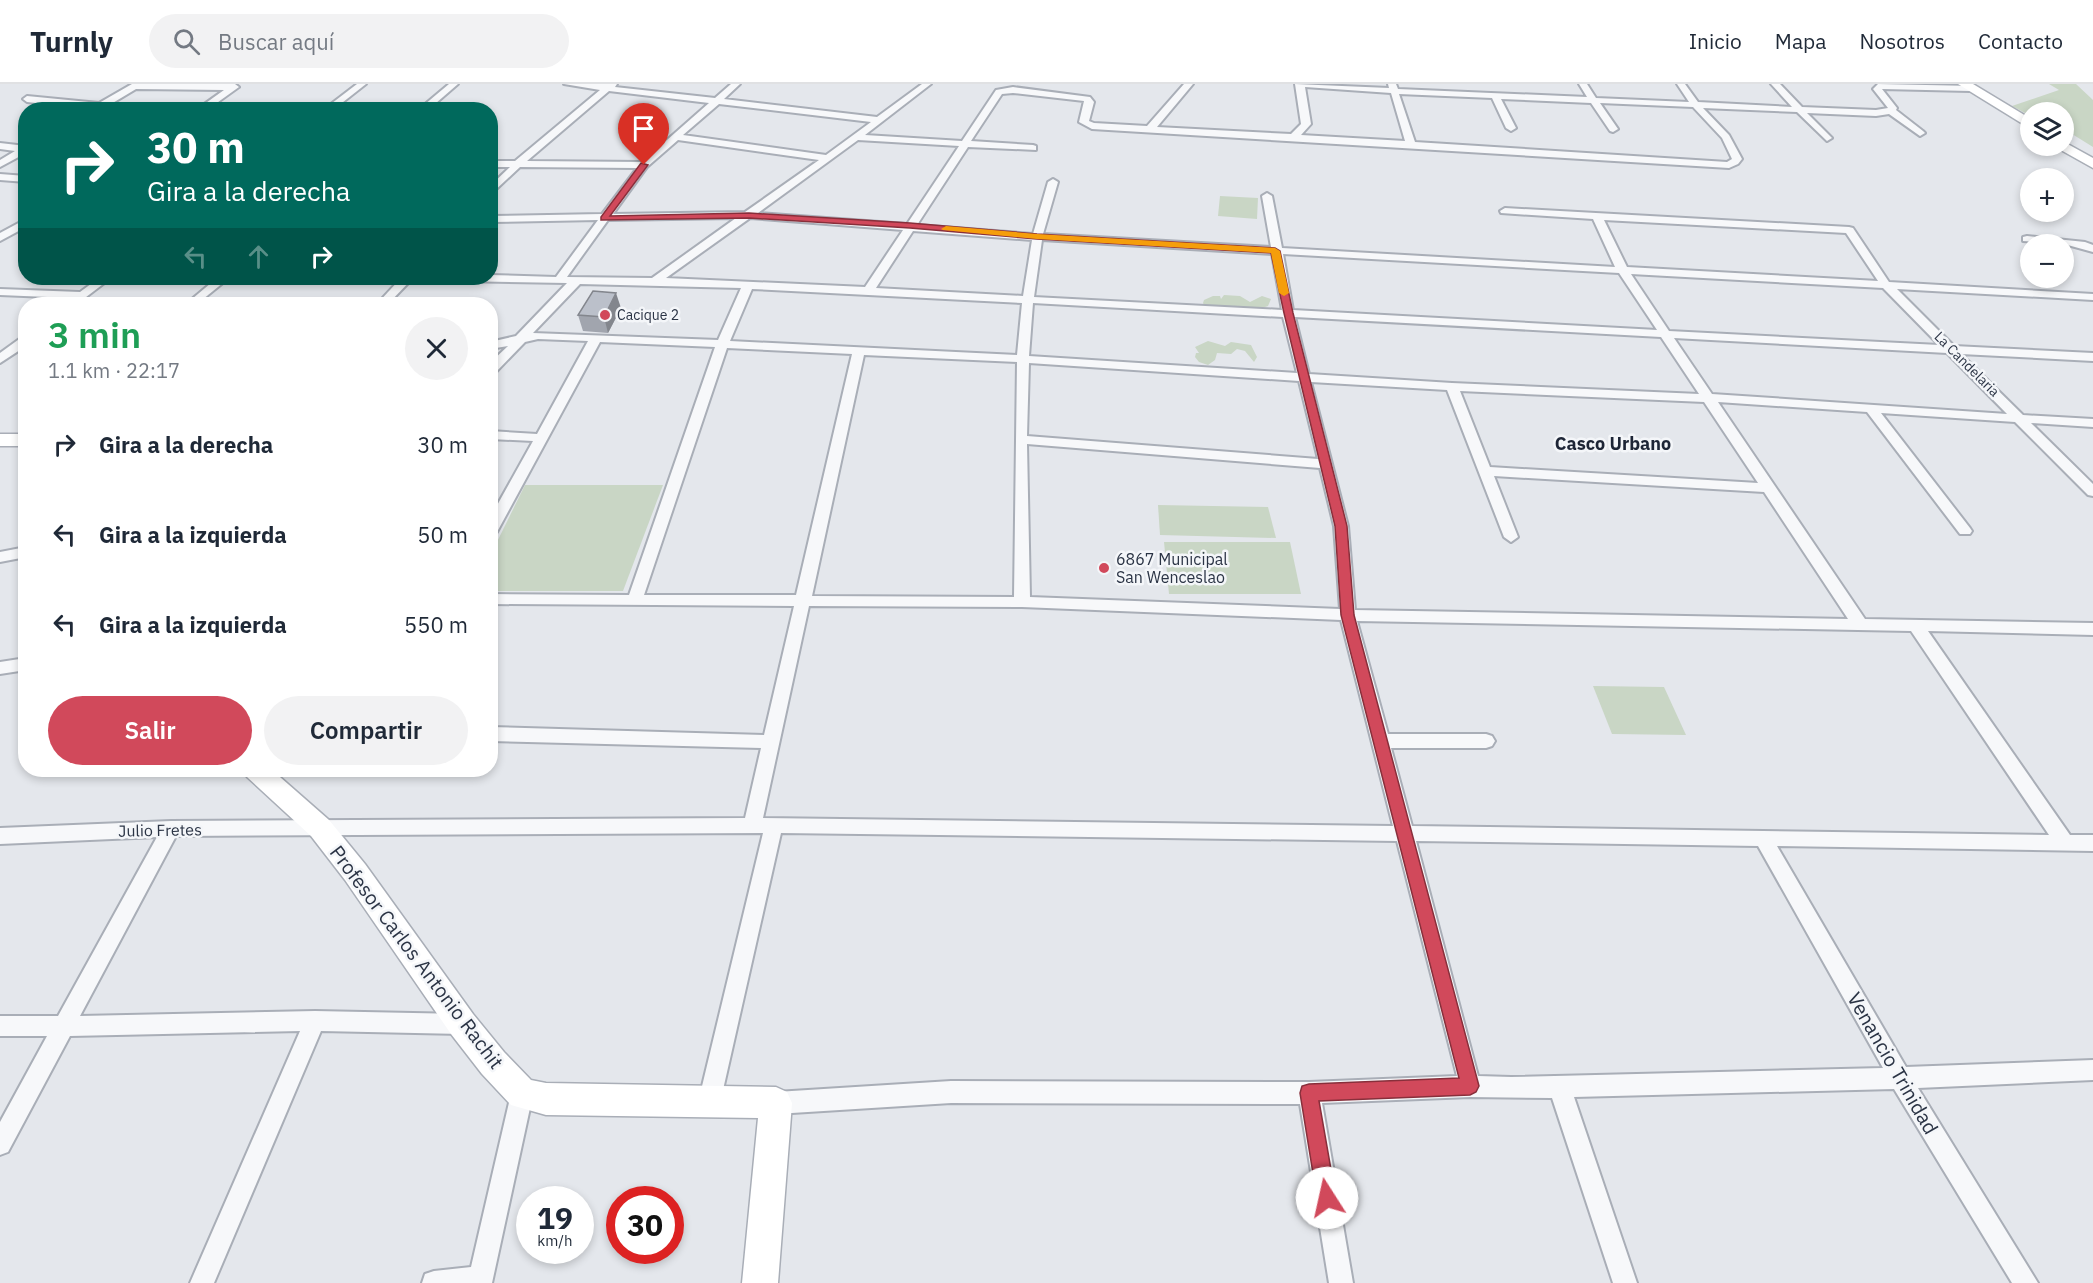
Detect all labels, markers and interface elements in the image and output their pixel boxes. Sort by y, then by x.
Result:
search box [149,14,569,68]
text: Turnly [30,23,113,60]
icon: search [170,25,203,58]
text: Buscar aquí [218,27,334,56]
text: Inicio [1689,27,1742,55]
text: Mapa [1775,27,1827,55]
text: Nosotros [1860,27,1945,55]
text: Contacto [1978,27,2063,55]
map controls [2020,102,2074,288]
button: layers [2020,102,2074,156]
pin [618,103,669,165]
icon: arrive [627,112,660,145]
text: 30 m [147,120,245,175]
icon: right [48,126,126,204]
button: + [2020,168,2074,222]
text: Gira a la derecha [147,173,350,208]
button: − [2020,234,2074,288]
icon: left [179,240,212,273]
icon: ahead [242,240,275,273]
icon: right [305,240,338,273]
place label: Cacique 2 [617,306,679,324]
marker: Cacique 2 [598,308,612,322]
text: 3 min [48,311,141,358]
button: close [405,317,468,380]
street label: La Candelaria [1931,328,2004,401]
text: 1.1 km · 22:17 [48,357,180,384]
icon: right [48,428,81,461]
text: Gira a la derecha [99,430,273,459]
text: 30 m [417,430,468,459]
district label: Casco Urbano [1555,432,1671,455]
icon: left [48,518,81,551]
text: Gira a la izquierda [99,520,287,549]
text: 50 m [417,520,468,549]
place label: 6867 Municipal San Wenceslao [1116,549,1228,587]
marker: 6867 Municipal San Wenceslao [1097,561,1111,575]
icon: left [48,608,81,641]
text: Gira a la izquierda [99,610,287,639]
text: 550 m [404,610,468,639]
button: Salir [48,696,252,765]
button: Compartir [264,696,468,765]
street label: Julio Fretes [118,819,202,841]
street label: Profesor Carlos Antonio Rachit [324,840,510,1074]
street label: Venancio Trinidad [1841,987,1945,1139]
position arrow [1295,1166,1359,1230]
speed limit sign: 30 [606,1186,684,1264]
text: 19 [537,1198,573,1237]
text: km/h [537,1231,573,1250]

